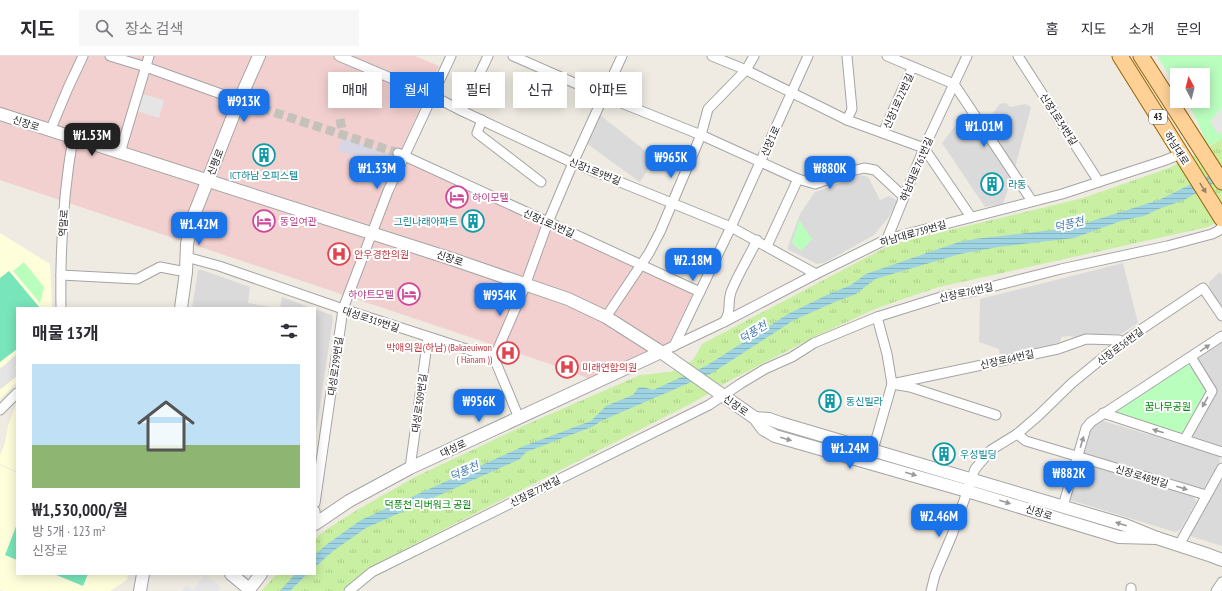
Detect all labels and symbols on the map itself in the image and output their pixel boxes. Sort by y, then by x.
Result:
north arrow [1170,68,1210,108]
street label: 신장1로22번길 [880,71,916,131]
pin: ₩913K [216,89,272,123]
street label: 신장1로34번길 [1037,91,1080,148]
road number: 43 [1149,110,1167,124]
street label: 신장로 [11,113,41,134]
pin: ₩1.01M [951,114,1017,148]
pin: ₩1.53M [59,123,125,157]
street label: 신장1로 [758,124,783,159]
street label: 하남대로 [1161,129,1192,167]
street label: 하남대로761번길 [897,135,936,203]
building icon: ICT하남 오피스텔 [251,142,277,168]
pin: ₩965K [643,145,699,179]
street label: 신평로 [204,147,226,177]
street label: 신장1로9번길 [567,155,623,188]
pin: ₩1.33M [344,156,410,190]
pin: ₩880K [802,156,858,190]
place label: ICT하남 오피스텔 [230,169,298,182]
building icon: 라동 [979,171,1005,197]
place label: 라동 [1008,178,1026,191]
one-way arrow [1199,182,1206,194]
hotel icon: 하이모텔 [444,184,470,210]
place label: 하이모텔 [472,191,509,204]
street label: 신장1로3번길 [521,206,577,241]
hotel icon: 동일여관 [251,208,277,234]
building icon: 그린나래아파트 [460,208,486,234]
street label: 역말로 [56,209,71,237]
pin: ₩1.42M [166,212,232,246]
water label: 덕풍천 [1053,213,1087,234]
place label: 동일여관 [280,215,318,228]
place label: 그린나래아파트 [394,215,458,228]
street label: 하남대로739번길 [878,218,948,249]
hospital icon: 안우경한의원 [326,241,352,267]
place label: 안우경한의원 [354,248,409,261]
street label: 신장로 [435,248,465,269]
pin: ₩2.18M [660,248,726,282]
street label: 신장로76번길 [938,280,994,305]
hotel icon: 하야트모텔 [396,281,422,307]
pin: ₩954K [472,283,528,317]
place label: 하야트모텔 [348,288,394,301]
street label: 대성로319번길 [341,304,401,335]
water label: 덕풍천 [736,317,771,346]
street label: 신장로56번길 [1094,325,1146,368]
street label: 대성로299번길 [325,336,346,396]
hospital icon: 박애의원(하남) (Bakaeuiwon ( Hanam )) [495,340,521,366]
place label: 박애의원(하남) (Bakaeuiwon ( Hanam )) [386,341,493,366]
one-way arrow [1200,344,1210,352]
street label: 신장로64번길 [979,347,1035,372]
hospital icon: 미래연합의원 [554,354,580,380]
place label: 미래연합의원 [582,361,637,374]
street label: 대성로309번길 [409,373,430,433]
building icon: 동신빌라 [817,388,843,414]
pin: ₩956K [451,389,507,423]
street label: 신장로 [721,392,751,419]
place label: 동신빌라 [846,395,884,408]
one-way arrow [1202,397,1209,408]
park label: 꿈나무공원 [1145,400,1191,413]
one-way arrow [1152,428,1164,434]
one-way arrow [780,436,792,442]
pin: ₩1.24M [817,436,883,470]
one-way arrow [1079,436,1085,448]
street label: 대성로 [438,437,468,460]
building icon: 우성빌딩 [931,441,957,467]
place label: 우성빌딩 [960,448,997,461]
water label: 덕풍천 [447,458,482,484]
pin: ₩882K [1041,461,1097,495]
street label: 신장로48번길 [1114,462,1170,491]
one-way arrow [905,471,917,477]
street label: 신장로77번길 [508,473,563,510]
one-way arrow [1176,485,1188,491]
park label: 덕풍천 리버워크 공원 [384,498,472,511]
one-way arrow [999,499,1011,505]
street label: 신장로 [1024,502,1054,523]
pin: ₩2.46M [906,504,972,538]
one-way arrow [1114,520,1126,526]

